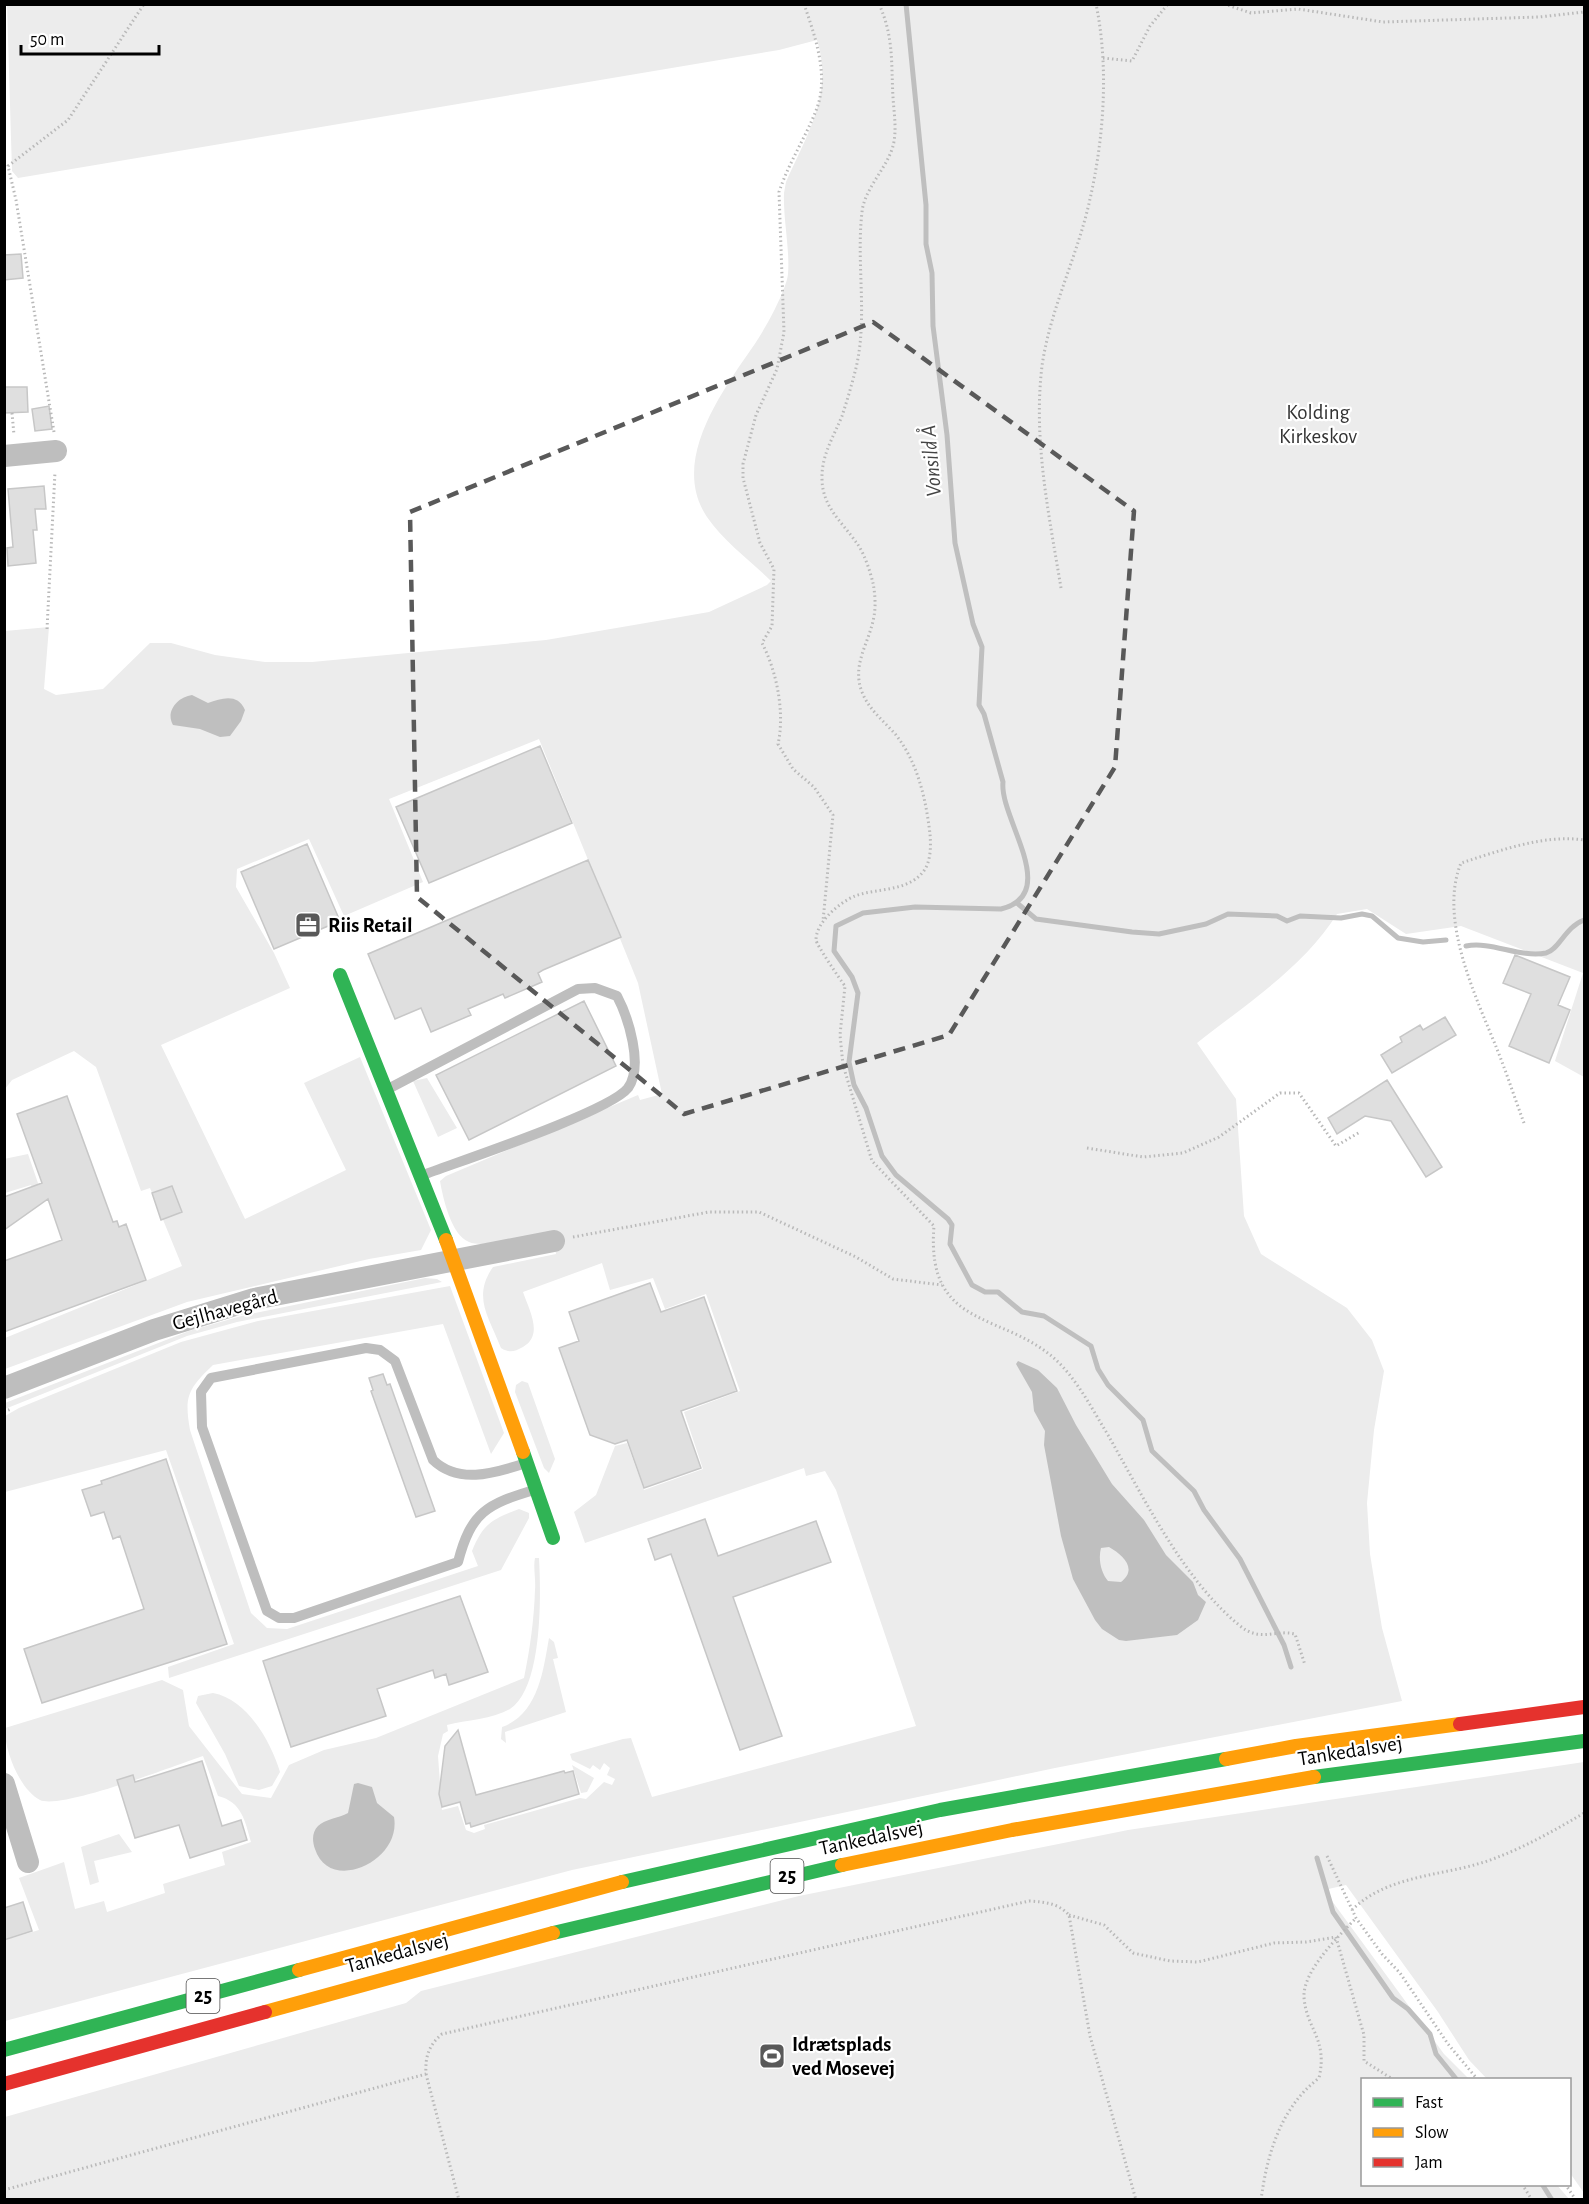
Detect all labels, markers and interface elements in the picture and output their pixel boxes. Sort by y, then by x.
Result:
scale bar [21,18,159,56]
text: 50 m [30,31,64,49]
park label: Kolding Kirkeskov [1279,402,1357,447]
water label: Vonsild Å [916,424,945,498]
office icon: Riis Retail [293,910,323,940]
place label: Riis Retail [328,915,412,936]
street label: Gejlhavegård [170,1286,280,1334]
street label: Tankedalsvej [1296,1732,1404,1770]
street label: Tankedalsvej [817,1817,925,1859]
road number: 25 [770,1859,804,1893]
street label: Tankedalsvej [343,1929,451,1977]
road number: 25 [186,1979,220,2013]
place label: Idrætsplads ved Mosevej [792,2034,895,2079]
sports icon: Idrætsplads ved Mosevej [757,2041,787,2071]
legend [1361,2078,1571,2186]
text: Fast [1415,2094,1443,2112]
text: Slow [1415,2124,1448,2142]
text: Jam [1415,2154,1443,2172]

